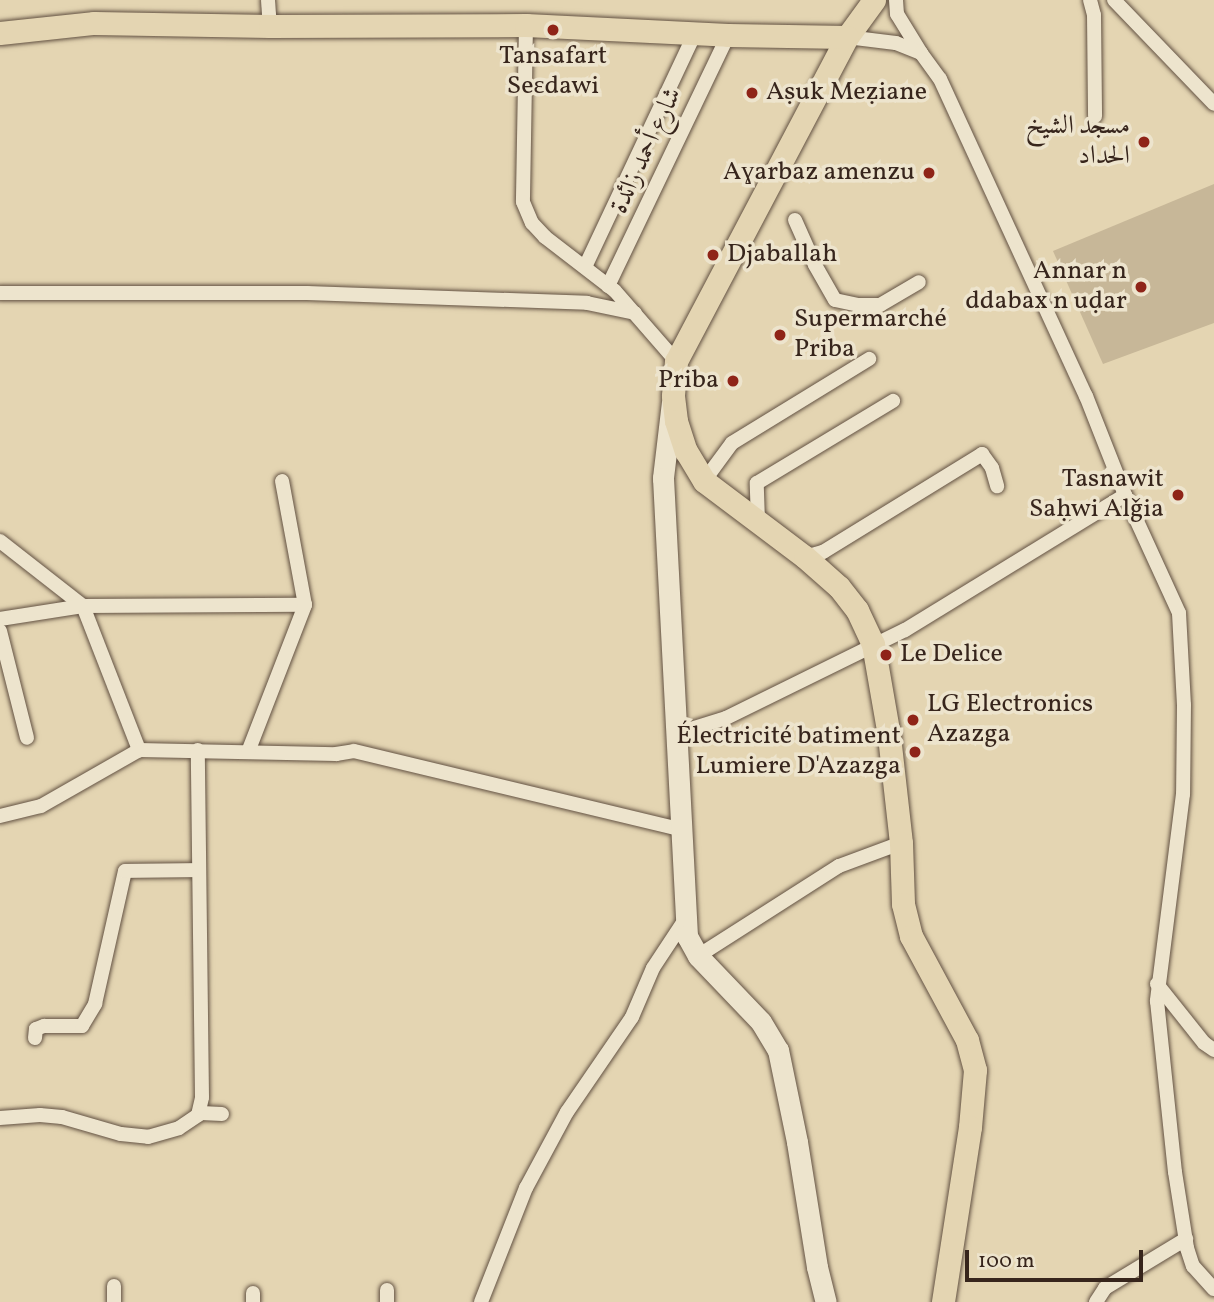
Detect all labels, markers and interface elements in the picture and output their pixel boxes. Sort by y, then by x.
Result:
marker: Tansafart Seɛdawi [545,22,561,38]
place label: Tansafart Seɛdawi [499,41,607,102]
place label: Aṣuk Meẓiane [766,77,927,109]
street label: شارع أحمد زائدة [604,83,690,219]
marker: Aṣuk Meẓiane [744,85,760,101]
place label: مسجد الشيخ الحداد [1026,111,1130,172]
marker: مسجد الشيخ الحداد [1136,134,1152,150]
place label: Aɣarbaz amenzu [723,157,915,189]
marker: Aɣarbaz amenzu [921,165,937,181]
place label: Djaballah [727,239,837,271]
marker: Djaballah [705,247,721,263]
place label: Annar n ddabax n uḍar [965,256,1127,318]
marker: Annar n ddabax n uḍar [1133,279,1149,295]
place label: Supermarché Priba [794,304,947,366]
marker: Supermarché Priba [772,327,788,343]
place label: Priba [658,365,719,397]
marker: Priba [725,373,741,389]
place label: Tasnawit Saḥwi Alǧia [1029,464,1164,526]
marker: Tasnawit Saḥwi Alǧia [1170,487,1186,503]
place label: Le Delice [900,639,1003,671]
marker: Le Delice [878,647,894,663]
place label: LG Electronics Azazga [927,689,1093,750]
marker: LG Electronics Azazga [905,712,921,728]
place label: Électricité batiment Lumiere D'Azazga [676,721,901,782]
marker: Électricité batiment Lumiere D'Azazga [907,744,923,760]
scale bar [969,1236,1148,1280]
text: 100 m [978,1247,1035,1276]

